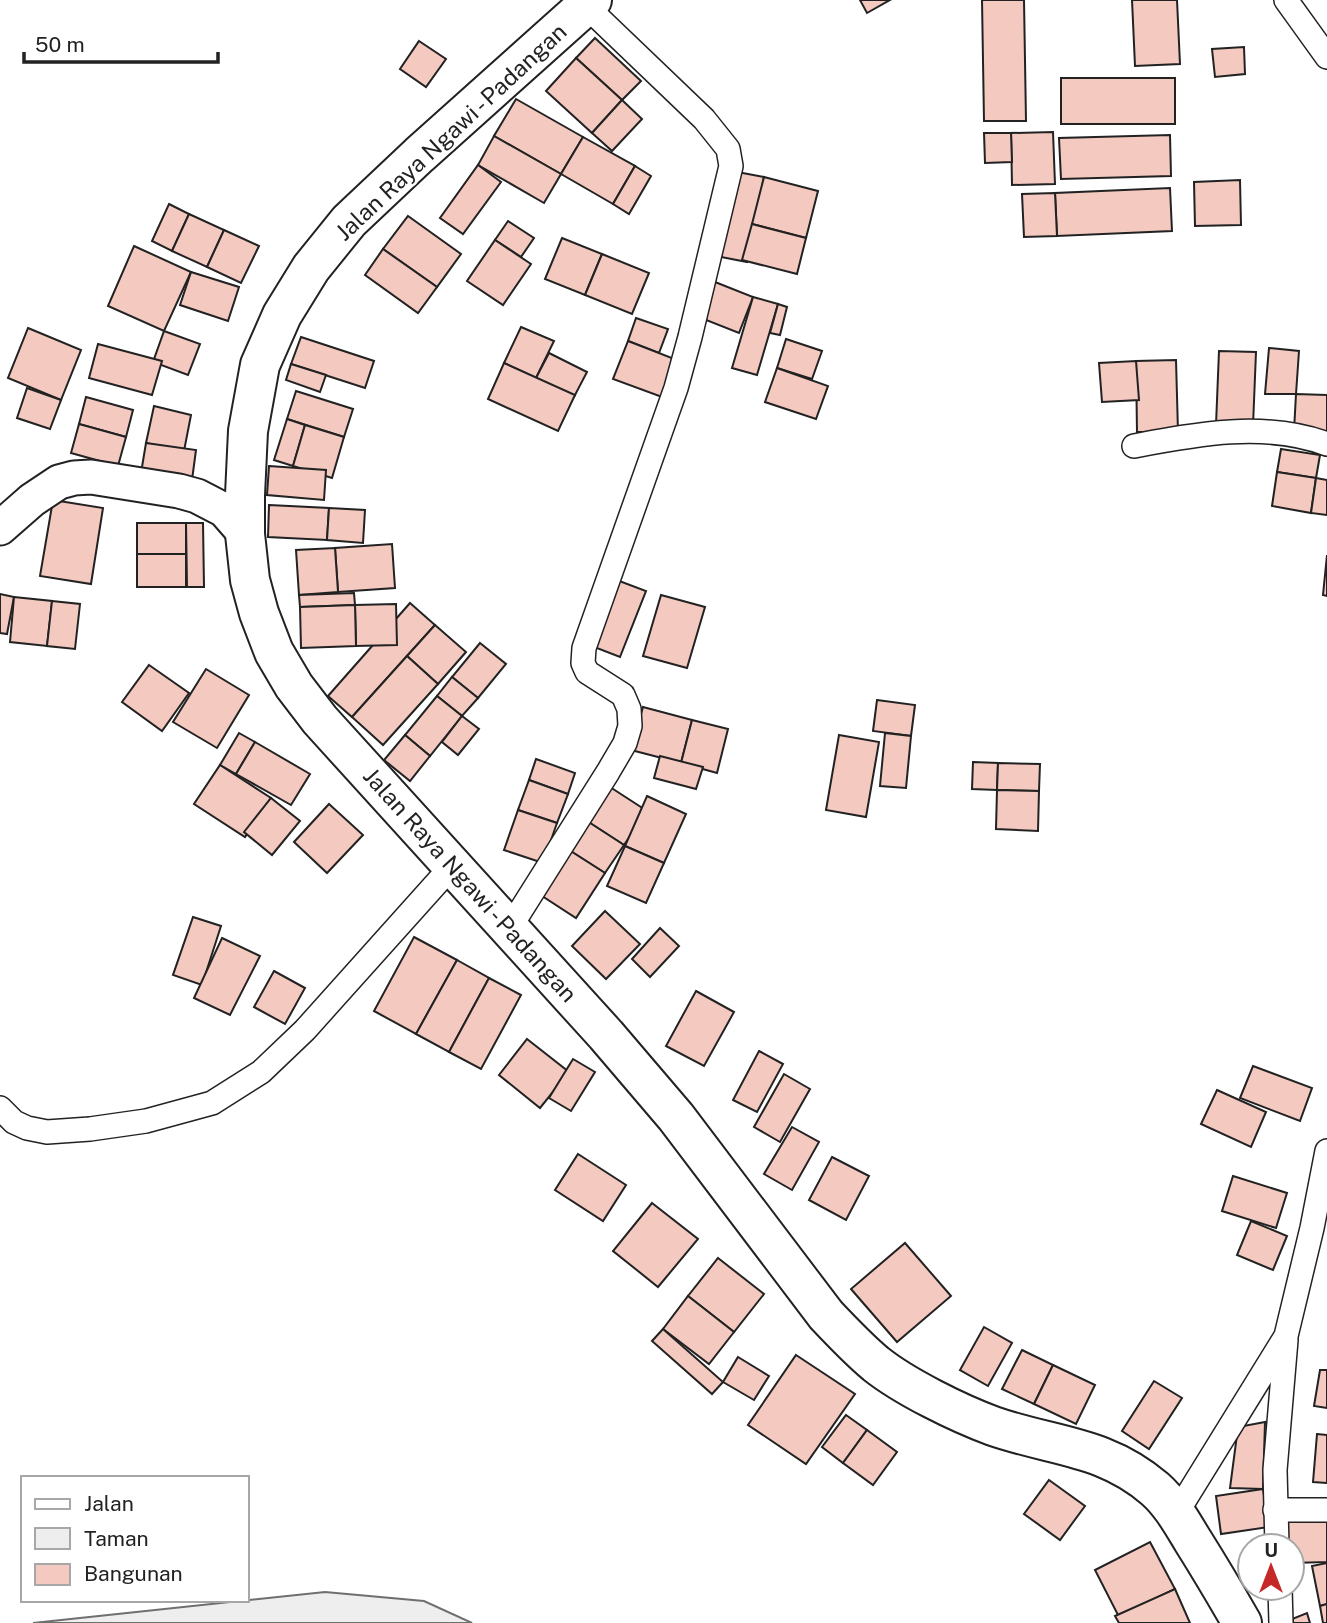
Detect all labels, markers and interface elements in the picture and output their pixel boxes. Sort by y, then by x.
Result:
street label: Jalan Raya Ngawi - Padangan [330,18,572,246]
scale bar [24,21,219,65]
text: 50 m [35,32,85,57]
street label: Jalan Raya Ngawi - Padangan [358,762,583,1007]
legend [21,1476,248,1602]
text: Jalan [84,1491,134,1516]
text: Taman [84,1526,149,1551]
north arrow [1236,1532,1306,1602]
text: U [1264,1539,1278,1561]
text: Bangunan [84,1561,183,1586]

